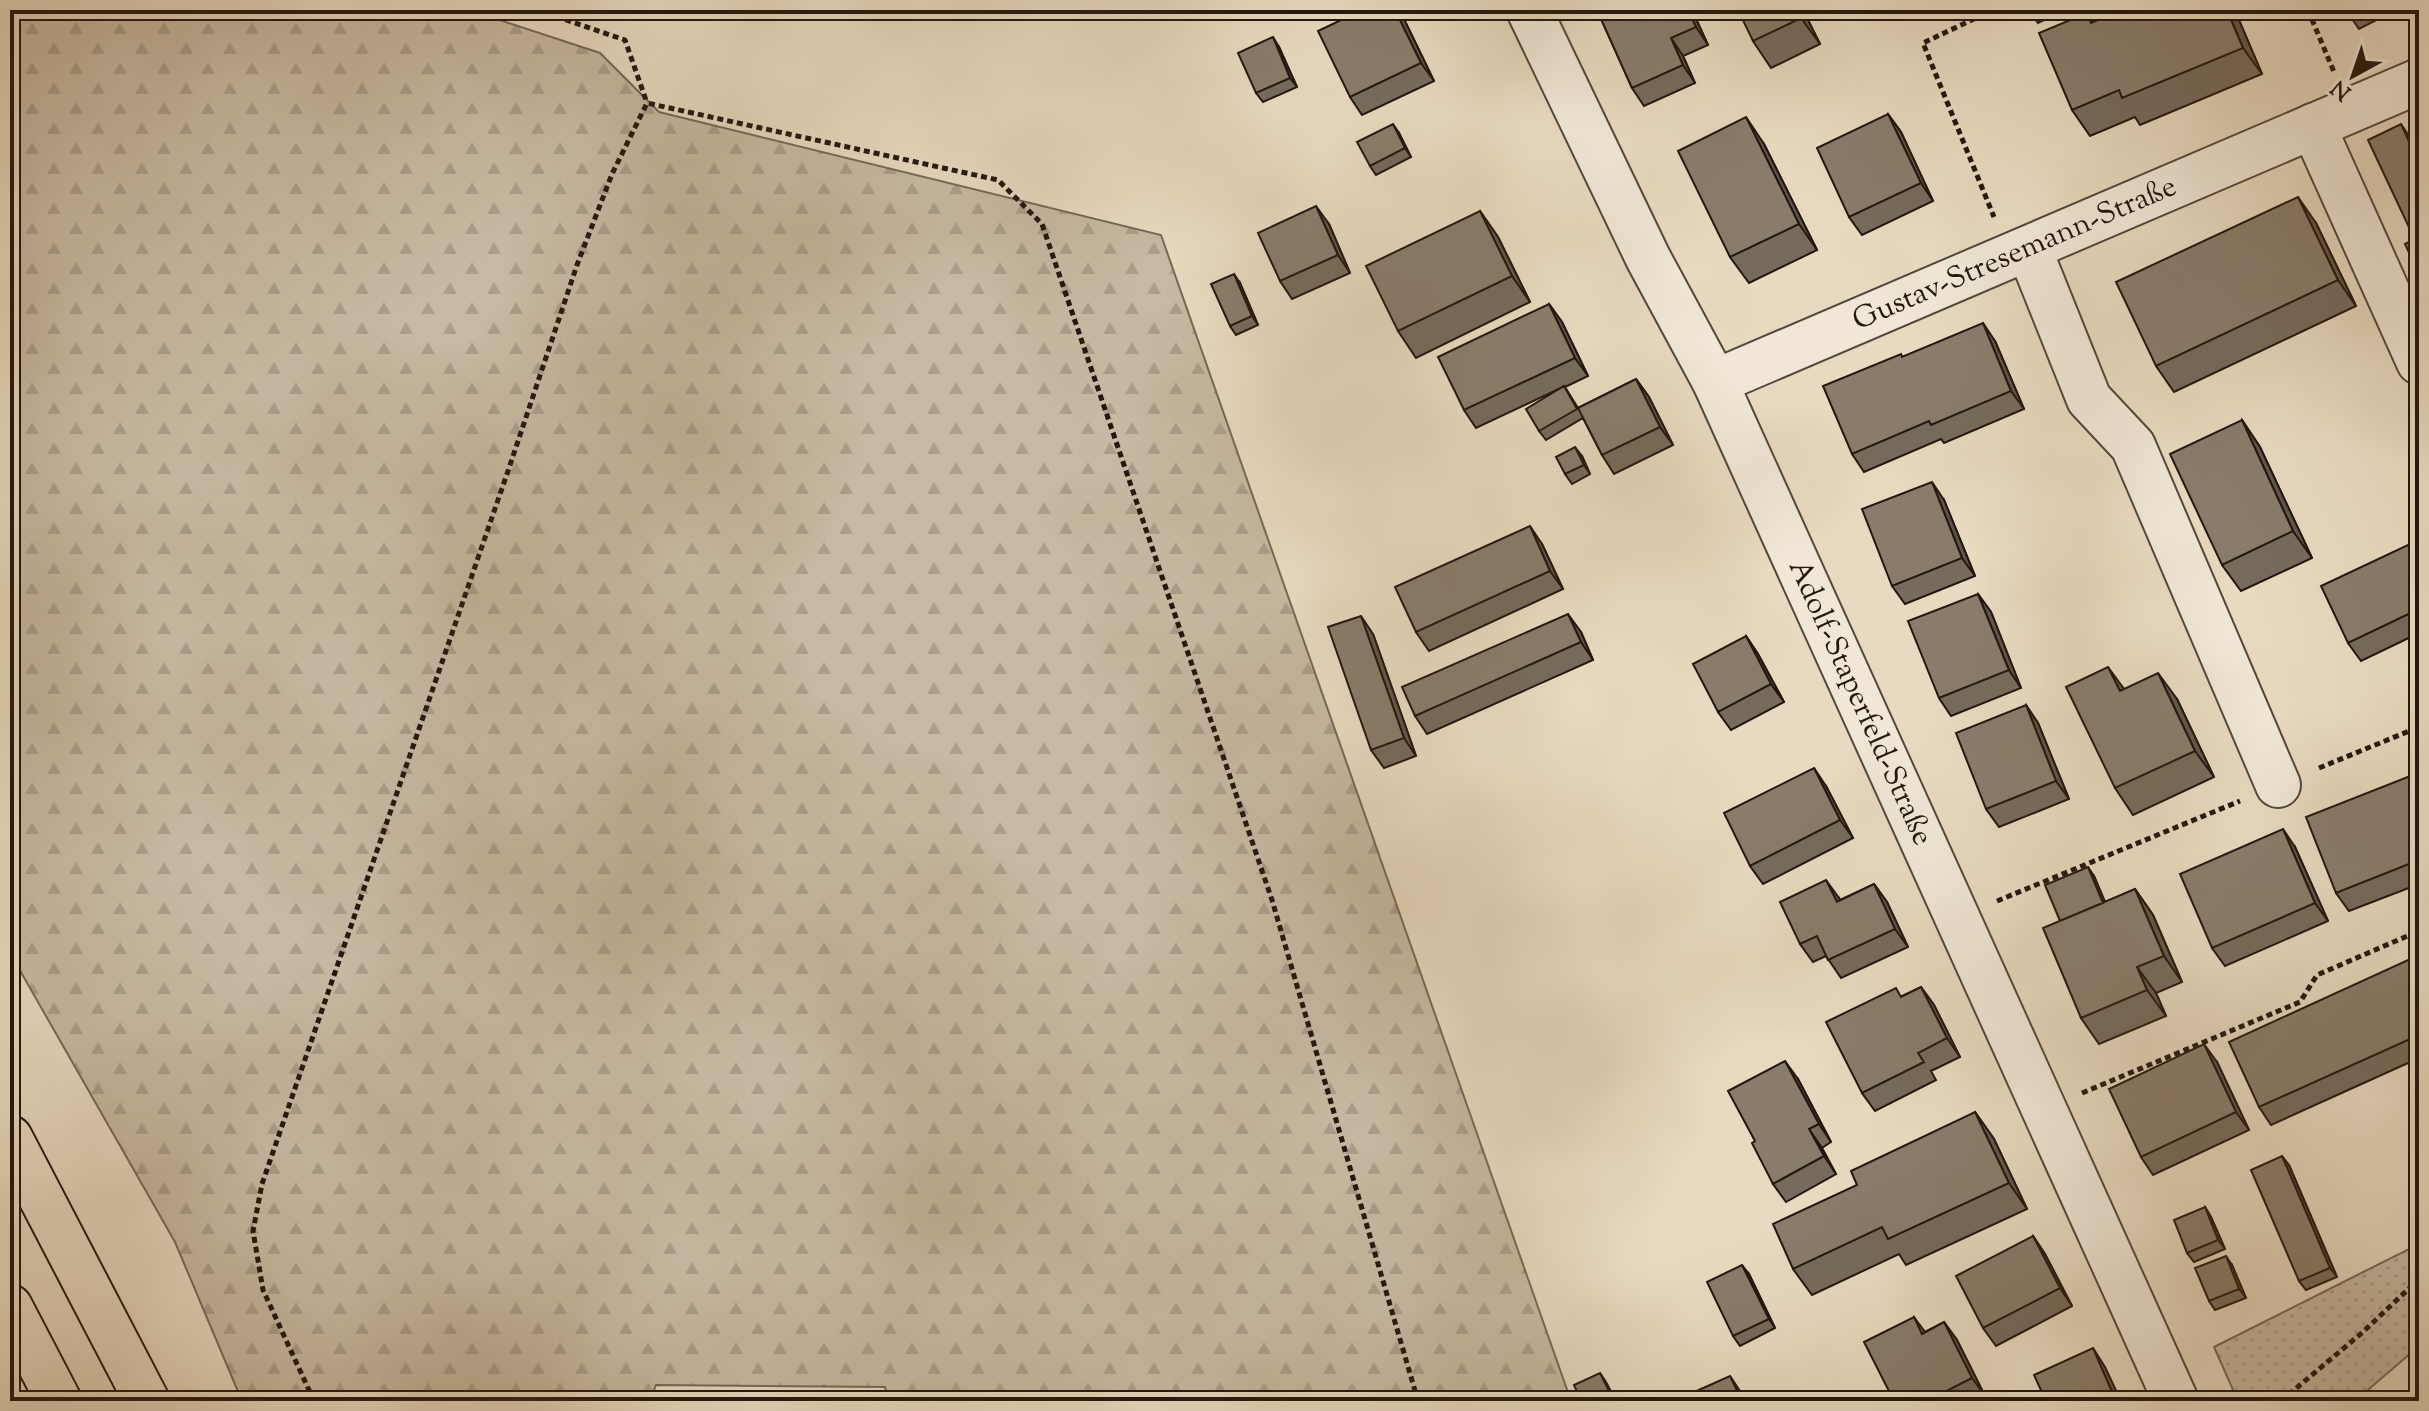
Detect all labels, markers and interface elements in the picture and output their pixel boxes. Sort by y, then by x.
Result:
north arrow [2313,36,2393,116]
text: N [2325,71,2359,107]
street label: Gustav-Stresemann-Straße [1846,166,2183,342]
street label: Adolf-Staperfeld-Straße [1777,553,1943,852]

